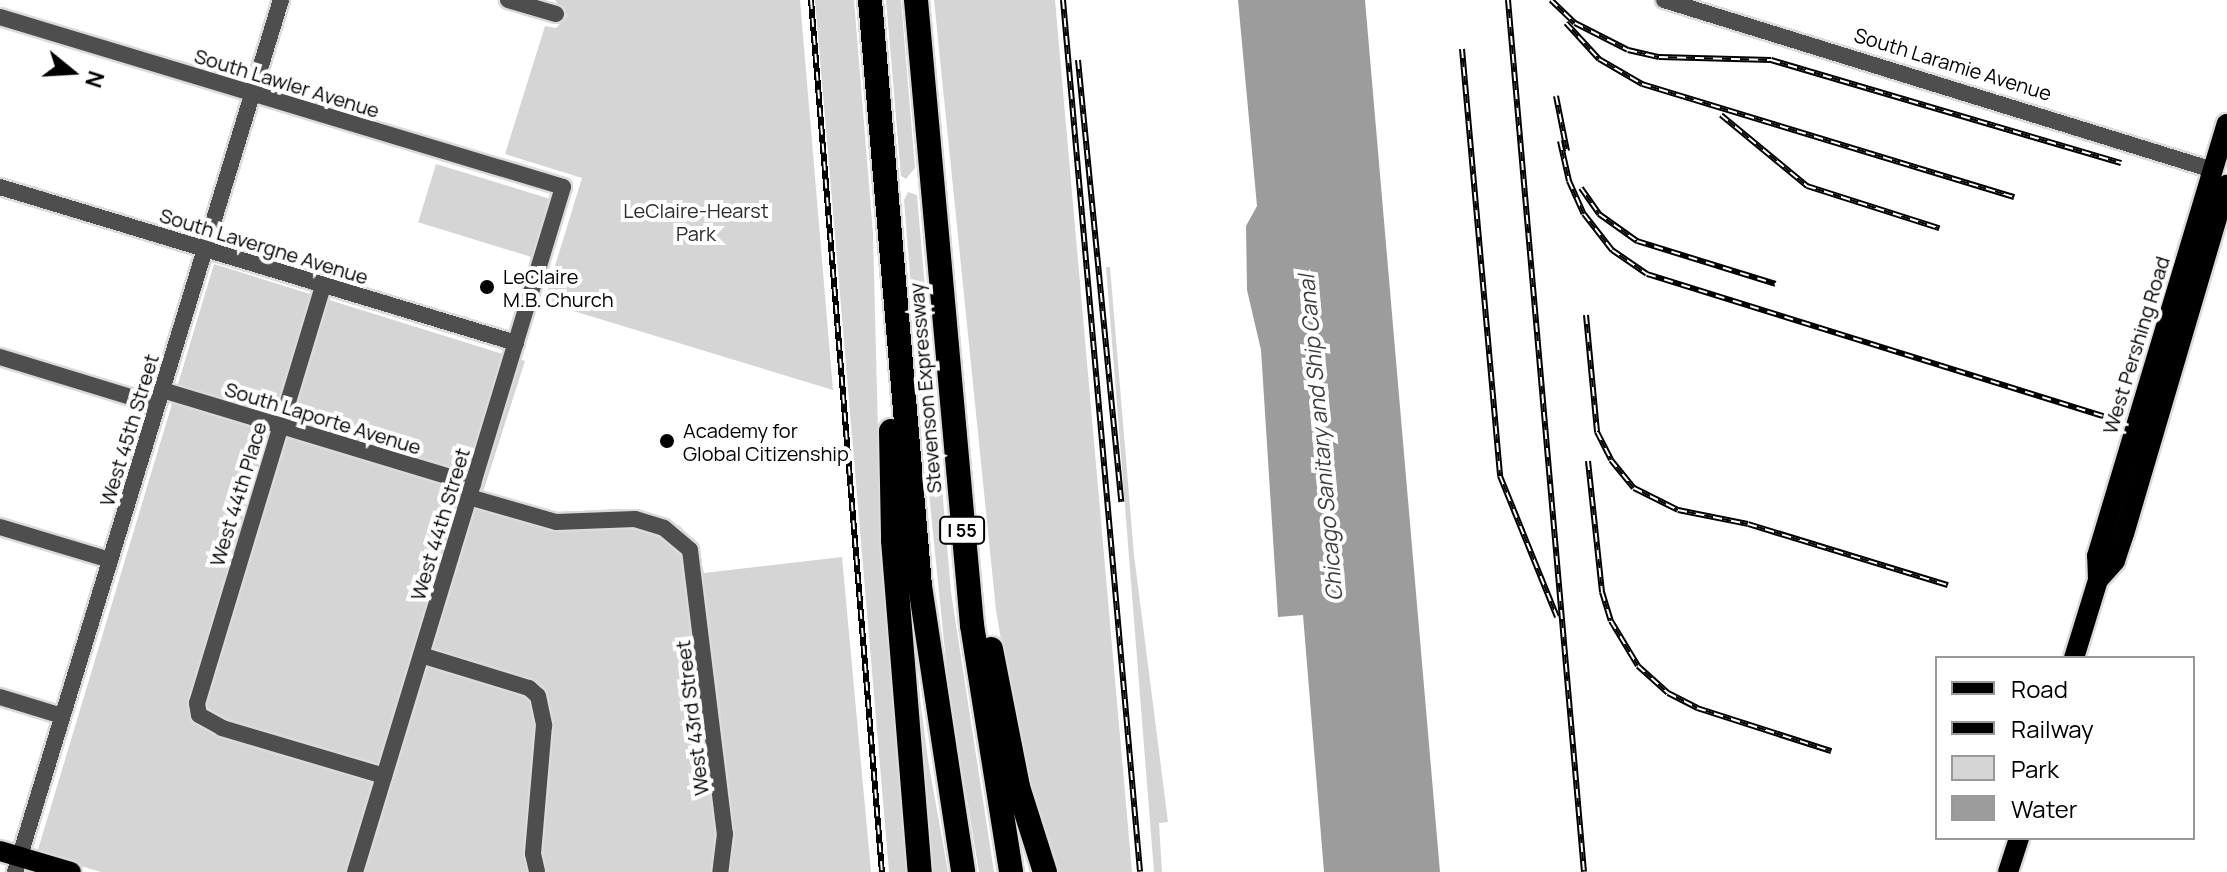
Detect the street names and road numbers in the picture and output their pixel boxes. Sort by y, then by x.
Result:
street label: South Laramie Avenue [1851,23,2055,105]
street label: South Lawler Avenue [192,43,382,123]
street label: South Lavergne Avenue [157,203,371,289]
street label: West Pershing Road [2098,253,2174,437]
street label: Stevenson Expressway [904,282,946,494]
street label: West 45th Street [94,351,164,509]
street label: South Laporte Avenue [222,377,424,459]
street label: West 44th Place [205,419,271,569]
street label: West 44th Street [405,445,475,603]
road number: I 55 [938,516,986,544]
street label: West 43rd Street [671,639,713,797]

